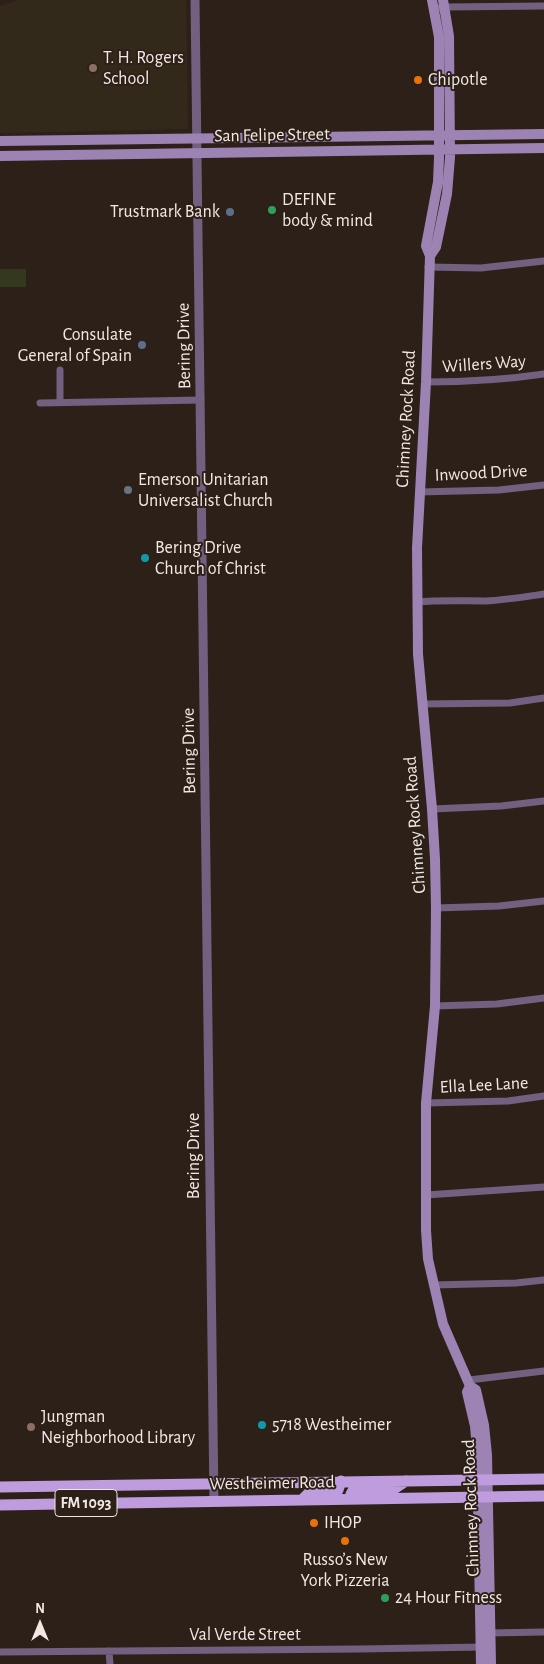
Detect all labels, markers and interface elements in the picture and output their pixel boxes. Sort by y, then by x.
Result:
place label: T. H. Rogers School [103,47,184,90]
marker: T. H. Rogers School [87,62,99,74]
place label: Chipotle [428,69,488,91]
marker: Chipotle [412,74,424,86]
street label: San Felipe Street [214,123,330,147]
place label: DEFINE body & mind [282,189,373,232]
place label: Trustmark Bank [110,201,220,223]
marker: DEFINE body & mind [266,204,278,216]
marker: Trustmark Bank [224,206,236,218]
street label: Bering Drive [172,303,196,389]
place label: Consulate General of Spain [18,324,132,366]
marker: Consulate General of Spain [136,339,148,351]
street label: Chimney Rock Road [392,350,420,488]
street label: Willers Way [441,350,527,378]
street label: Inwood Drive [434,460,528,486]
place label: Emerson Unitarian Universalist Church [138,469,273,512]
marker: Emerson Unitarian Universalist Church [122,484,134,496]
place label: Bering Drive Church of Christ [155,537,266,580]
marker: Bering Drive Church of Christ [139,552,151,564]
street label: Bering Drive [177,708,201,794]
street label: Chimney Rock Road [399,756,431,894]
street label: Ella Lee Lane [439,1072,529,1098]
street label: Bering Drive [183,1113,205,1199]
place label: Jungman Neighborhood Library [41,1406,195,1448]
place label: 5718 Westheimer [272,1414,391,1436]
marker: 5718 Westheimer [256,1419,268,1431]
marker: Jungman Neighborhood Library [25,1421,37,1433]
street label: Chimney Rock Road [458,1439,484,1577]
street label: Westheimer Road [209,1471,335,1495]
road number: FM 1093 [55,1490,117,1516]
place label: IHOP [324,1512,362,1534]
marker: IHOP [308,1517,320,1529]
marker: Russo’s New York Pizzeria [339,1535,351,1547]
place label: Russo’s New York Pizzeria [300,1549,390,1592]
place label: 24 Hour Fitness [395,1587,502,1609]
marker: 24 Hour Fitness [379,1592,391,1604]
north arrow [15,1599,65,1649]
text: N [35,1602,45,1616]
street label: Val Verde Street [189,1624,301,1646]

